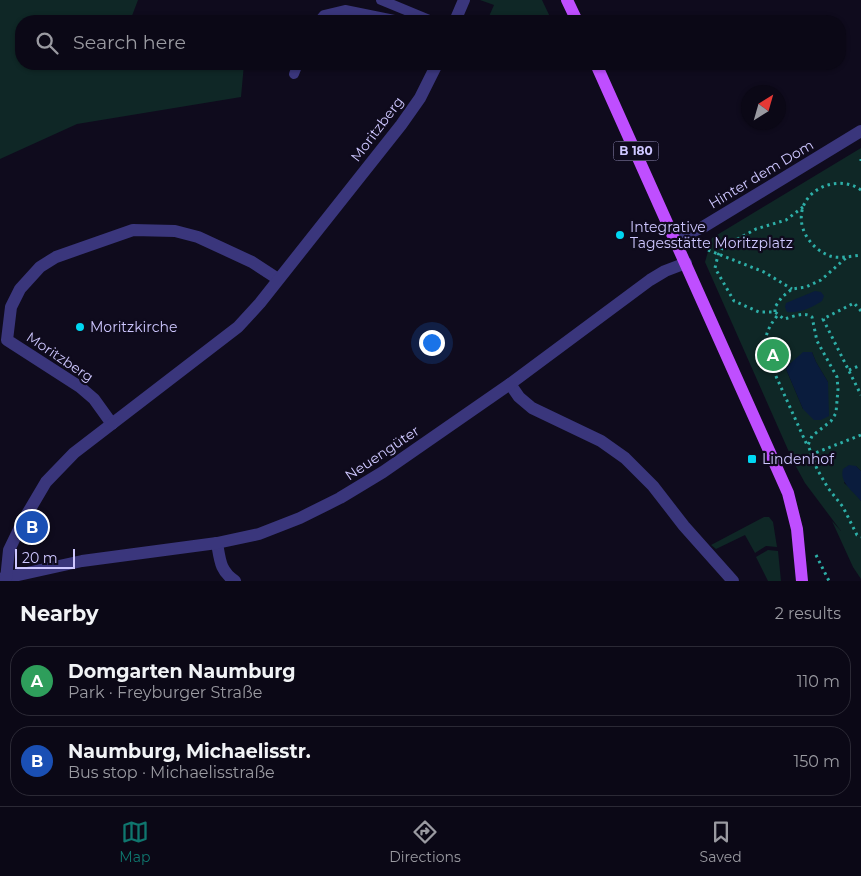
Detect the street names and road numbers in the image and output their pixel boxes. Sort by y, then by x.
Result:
street label: Moritzberg [347,93,407,165]
street label: Hinter dem Dom [705,136,817,212]
road number: B 180 [614,142,658,160]
street label: Moritzberg [23,328,97,386]
street label: Neuengüter [341,421,423,484]

